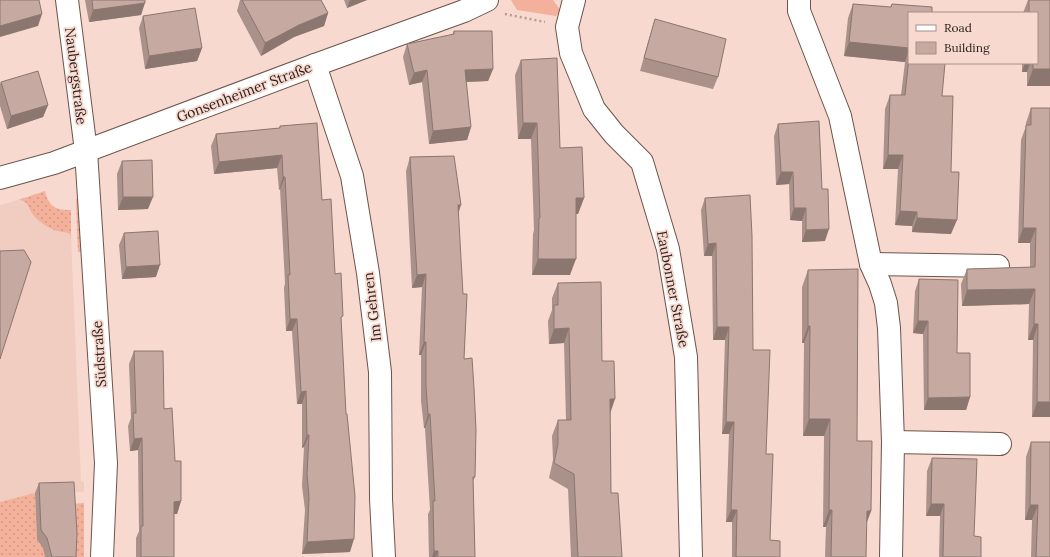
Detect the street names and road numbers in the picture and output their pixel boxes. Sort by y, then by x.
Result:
street label: Naubergstraße [61,26,91,126]
street label: Gonsenheimer Straße [174,58,314,126]
street label: Eaubonner Straße [653,229,693,349]
street label: Im Gehren [359,271,385,343]
street label: Südstraße [88,320,110,388]

